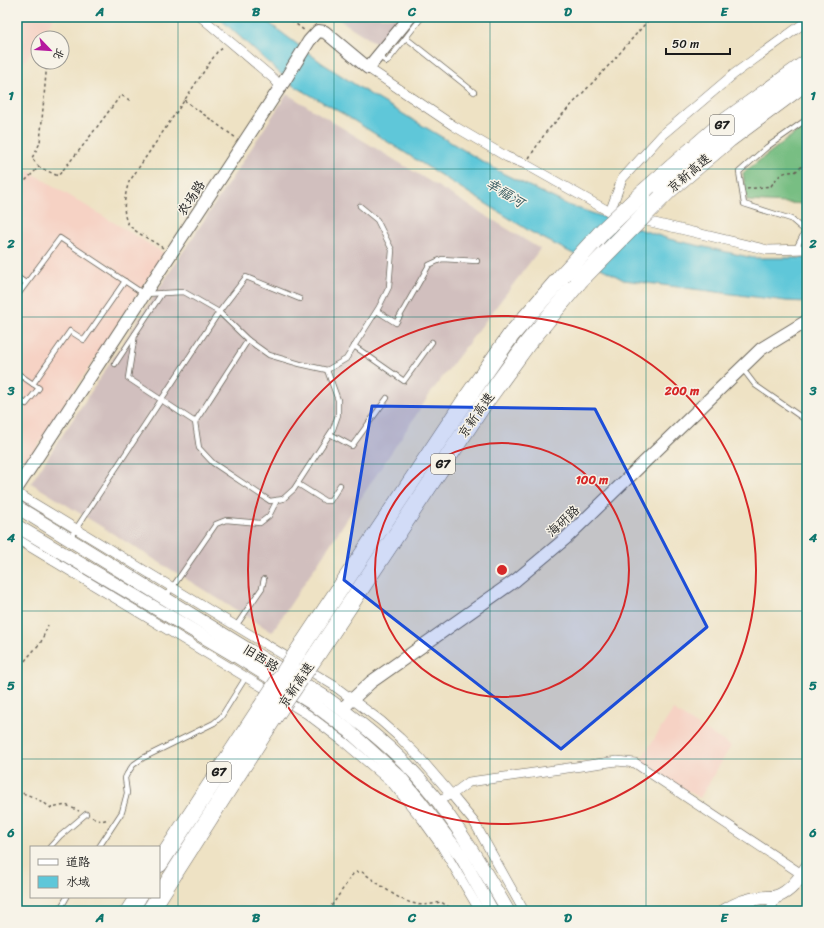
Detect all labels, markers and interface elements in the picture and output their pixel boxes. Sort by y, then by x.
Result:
text: A [95,0,104,23]
text: B [252,0,261,23]
text: C [407,0,417,23]
text: D [564,0,572,23]
text: E [720,0,729,23]
north arrow [30,30,70,70]
scale bar [666,30,730,56]
text: 50 m [672,33,699,55]
text: 北 [48,45,70,63]
text: 1 [8,84,14,107]
text: 1 [810,84,816,107]
road number: G7 [710,115,734,135]
street label: 京新高速 [662,147,716,199]
water label: 幸福河 [481,171,531,216]
street label: 农场路 [171,175,211,221]
text: 2 [6,232,15,255]
text: 2 [808,232,817,255]
text: 3 [6,379,15,402]
text: 3 [808,379,817,402]
text: 200 m [664,380,700,402]
street label: 京新高速 [452,387,500,443]
road number: G7 [431,454,455,474]
text: 100 m [576,469,609,491]
street label: 海研路 [541,499,585,543]
text: 4 [6,526,16,549]
text: 4 [808,526,818,549]
centre of rings [495,563,509,577]
street label: 旧西路 [238,638,284,678]
street label: 京新高速 [272,657,320,713]
text: 5 [7,674,15,697]
text: 5 [809,674,817,697]
road number: G7 [207,762,231,782]
text: 6 [6,821,15,844]
text: 6 [808,821,817,844]
legend [30,846,160,898]
text: 道路 [66,851,90,873]
text: 水域 [66,871,90,893]
text: A [95,906,104,928]
text: B [252,906,261,928]
text: C [407,906,417,928]
text: D [564,906,572,928]
text: E [720,906,729,928]

